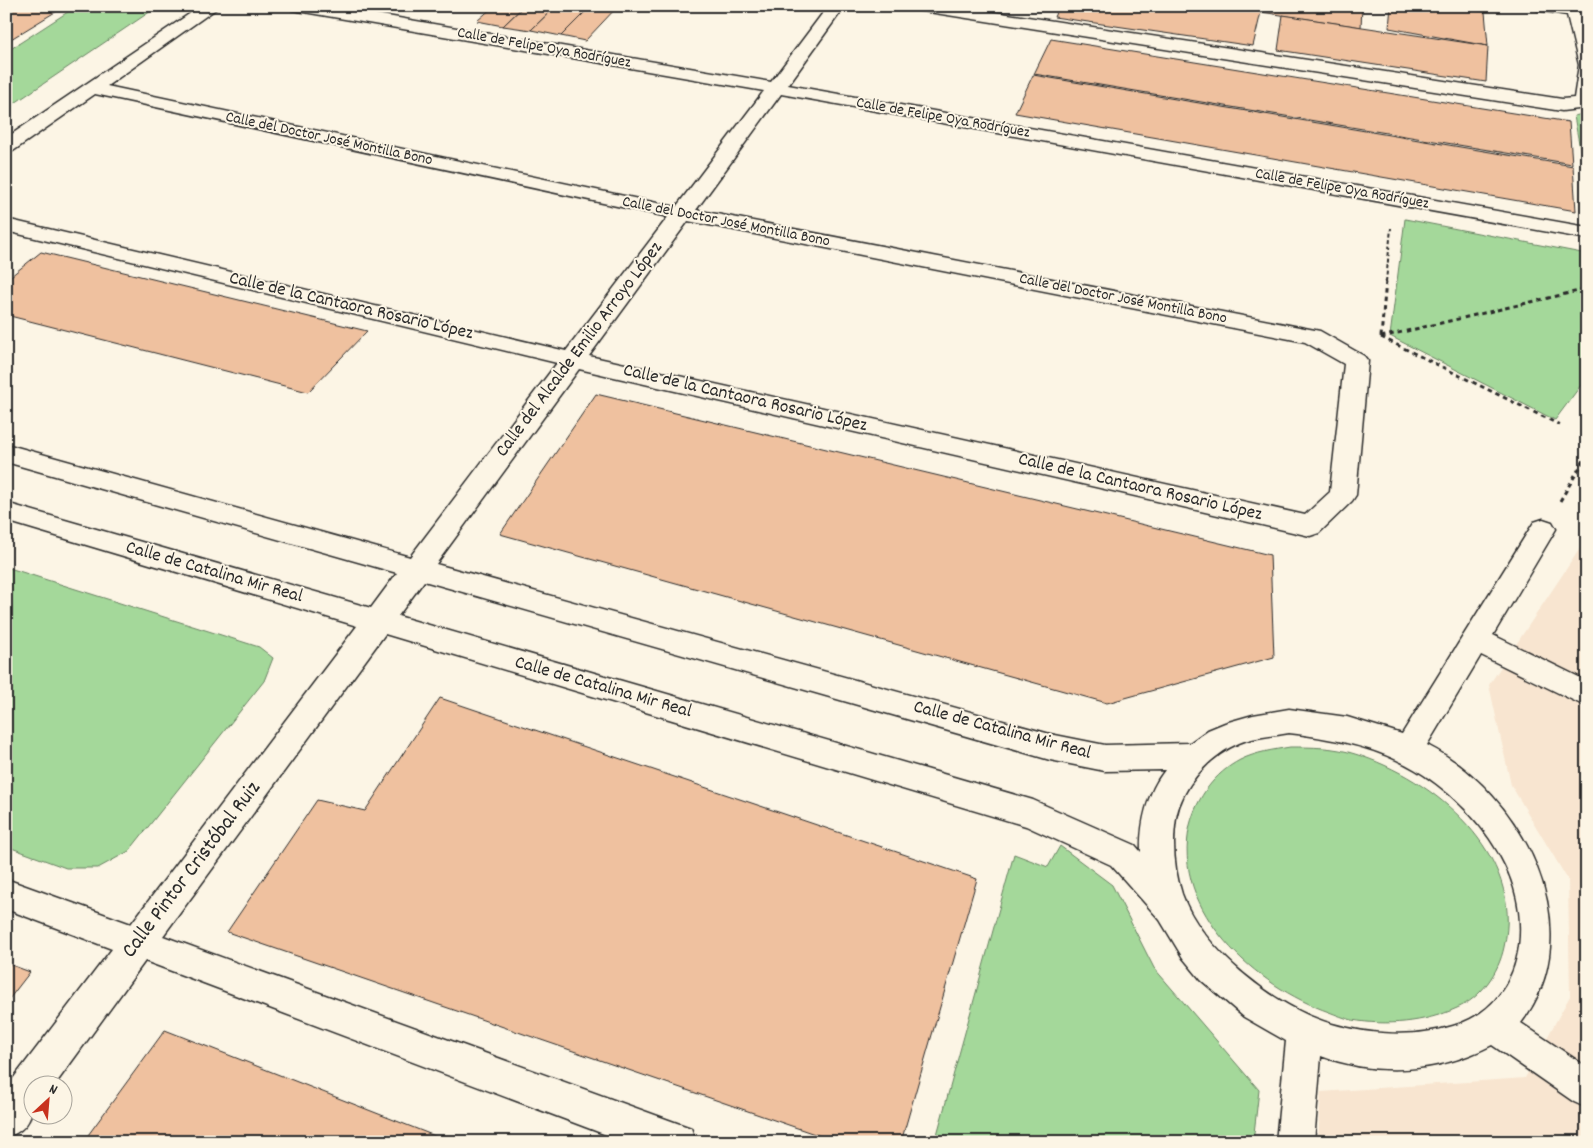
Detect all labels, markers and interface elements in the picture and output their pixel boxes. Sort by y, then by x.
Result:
street label: Calle de Felipe Oya Rodríguez [455,21,633,75]
street label: Calle de Felipe Oya Rodríguez [854,91,1032,145]
street label: Calle del Doctor José Montilla Bono [223,106,435,172]
street label: Calle de Felipe Oya Rodríguez [1253,162,1431,216]
street label: Calle del Doctor José Montilla Bono [620,191,832,253]
street label: Calle del Alcalde Emilio Arroyo López [490,237,670,463]
street label: Calle de la Cantaora Rosario López [226,266,476,348]
street label: Calle del Doctor José Montilla Bono [1017,268,1229,330]
street label: Calle de la Cantaora Rosario López [620,358,870,440]
street label: Calle de la Cantaora Rosario López [1015,447,1265,529]
street label: Calle de Catalina Mir Real [122,535,306,611]
street label: Calle de Catalina Mir Real [511,650,695,726]
street label: Calle de Catalina Mir Real [910,694,1094,768]
street label: Calle Pintor Cristóbal Ruiz [115,774,269,965]
north arrow [22,1076,72,1126]
text: N [45,1080,60,1101]

